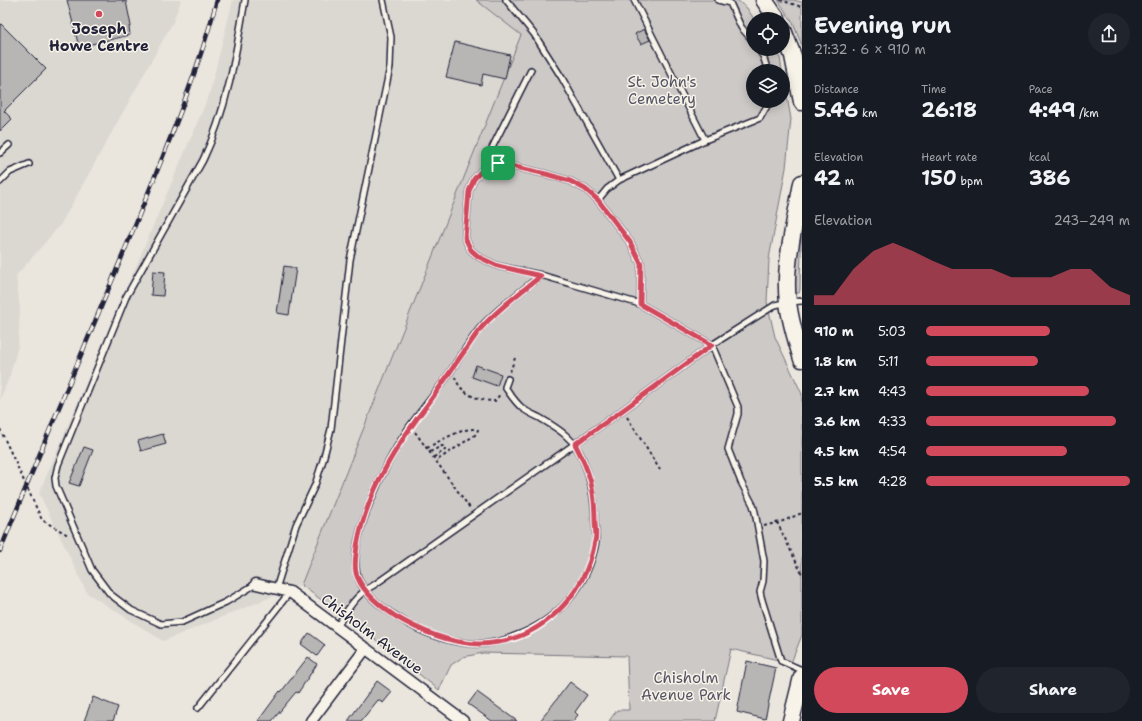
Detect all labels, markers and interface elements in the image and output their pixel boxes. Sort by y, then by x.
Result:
marker: Joseph Howe Centre [94,9,104,19]
text: Evening run [814,11,951,40]
map controls [746,12,790,108]
button: locate [746,12,790,56]
button: share [1088,13,1130,55]
place label: Joseph Howe Centre [49,19,149,56]
text: 21:32 · 6 × 910 m [814,41,926,58]
button: layers [746,64,790,108]
park label: St. John's Cemetery [627,72,697,109]
text: Distance [814,82,859,97]
text: Time [921,82,947,97]
text: Pace [1029,82,1053,97]
text: 5.46 [814,97,858,123]
text: 26:18 [921,97,977,123]
text: 4:49 [1029,97,1075,123]
text: km [858,106,878,121]
text: /km [1075,106,1099,121]
pin [481,146,515,180]
text: Elevation [814,150,863,165]
text: Heart rate [921,150,977,165]
text: kcal [1029,150,1050,165]
icon: arrive [487,152,509,174]
text: 42 [814,165,841,191]
text: 150 [921,165,957,191]
text: 386 [1029,165,1070,191]
text: m [841,174,854,189]
text: bpm [957,174,983,189]
text: Elevation [814,212,872,229]
text: 243–249 m [1054,212,1130,229]
text: 910 m [814,323,854,340]
text: 5:03 [878,323,906,340]
text: 1.8 km [814,353,857,370]
text: 5:11 [878,353,899,370]
text: 2.7 km [814,383,859,400]
text: 4:43 [878,383,907,400]
text: 3.6 km [814,413,860,430]
text: 4:33 [878,413,907,430]
text: 4.5 km [814,443,859,460]
text: 4:54 [878,443,907,460]
text: 5.5 km [814,473,858,490]
text: 4:28 [878,473,907,490]
street label: Chisholm Avenue [317,589,427,679]
button: Save [814,667,968,713]
button: Share [976,667,1130,713]
park label: Chisholm Avenue Park [641,668,731,705]

